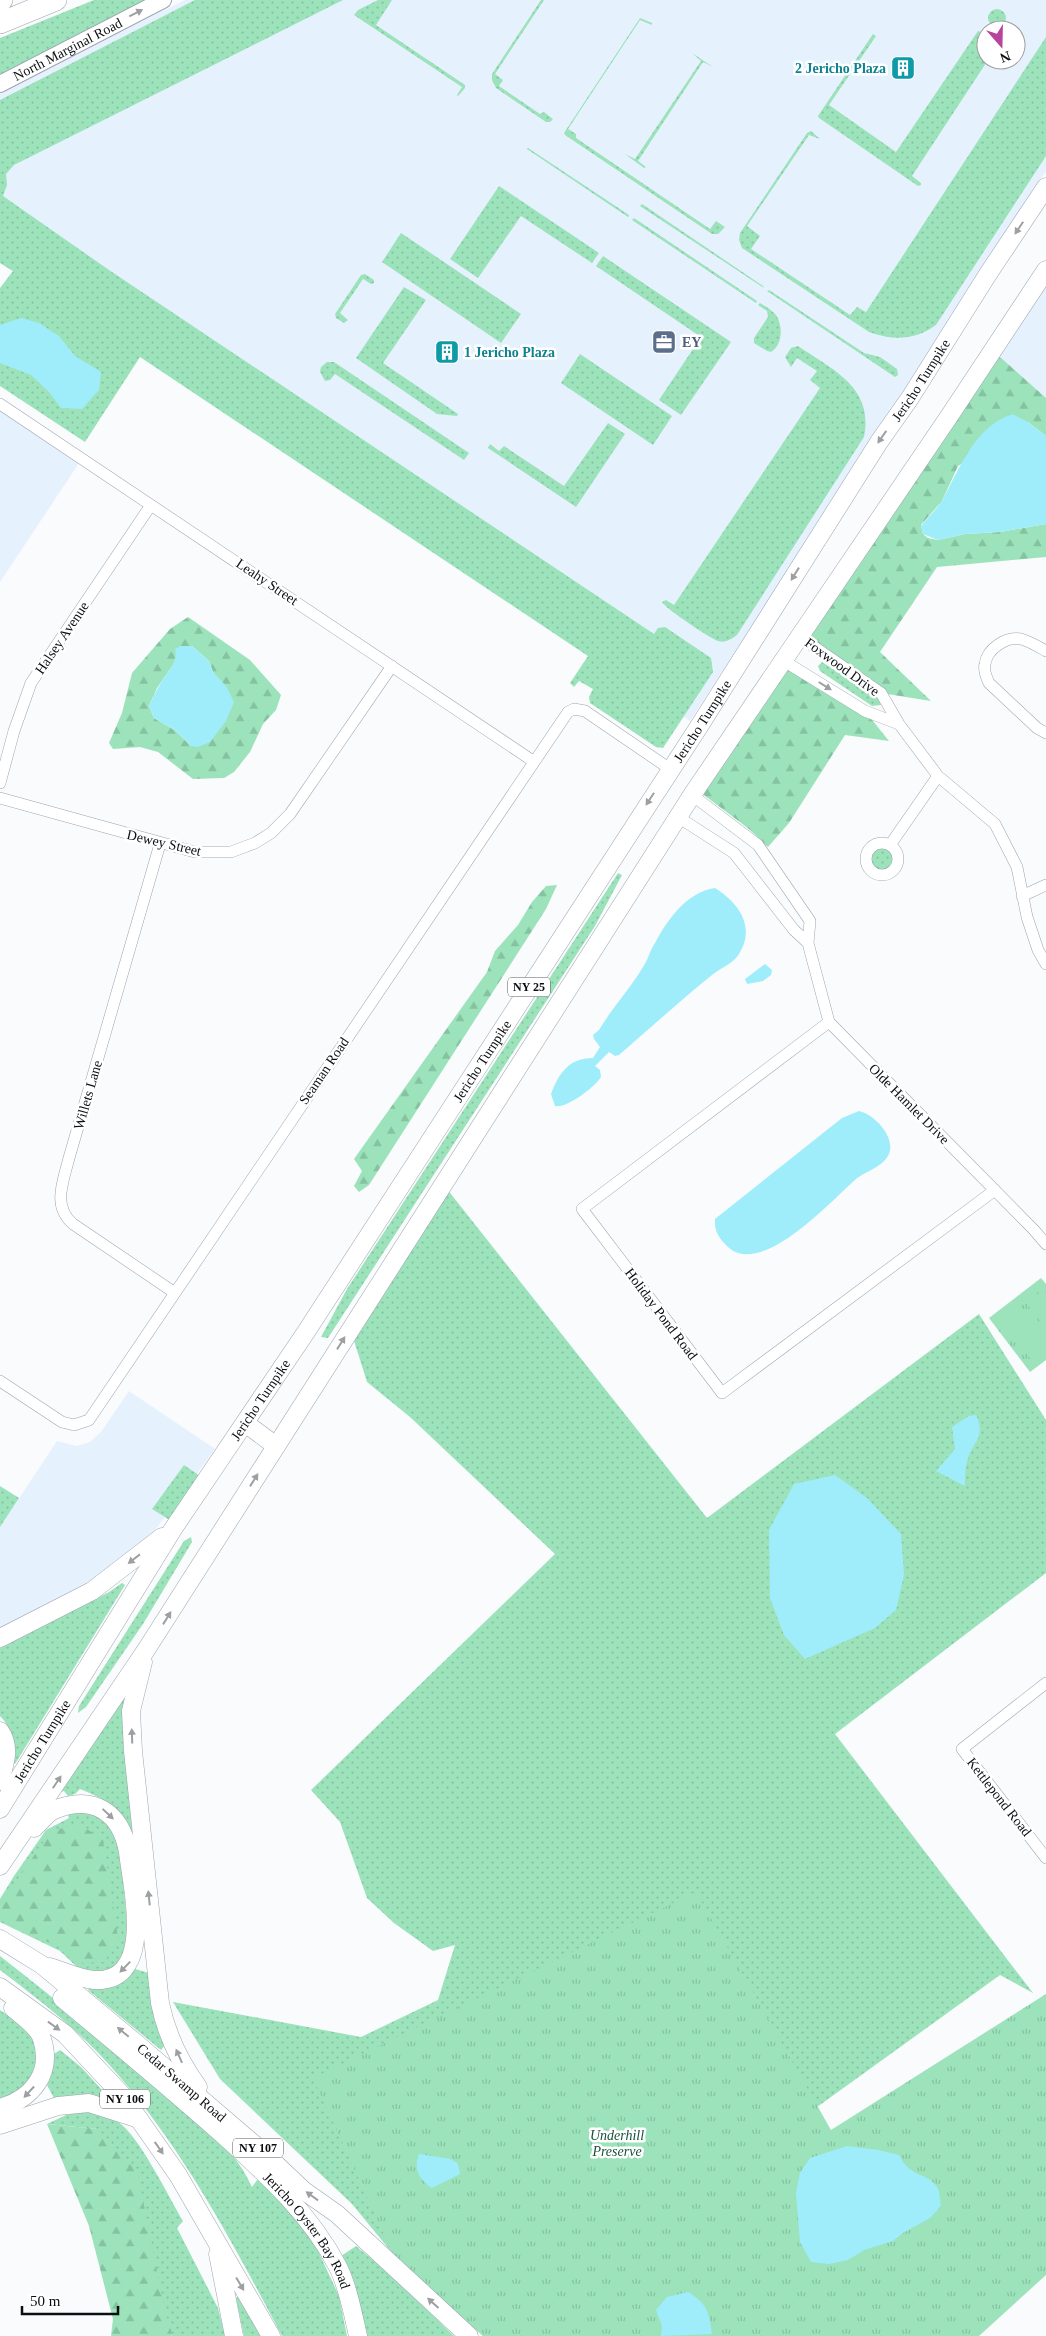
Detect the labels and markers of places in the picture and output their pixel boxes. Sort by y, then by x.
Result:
building icon: 2 Jericho Plaza [890,55,916,81]
place label: 2 Jericho Plaza [795,61,886,76]
office icon: EY [651,329,677,355]
place label: EY [682,335,701,350]
building icon: 1 Jericho Plaza [434,339,460,365]
place label: 1 Jericho Plaza [464,345,555,360]

